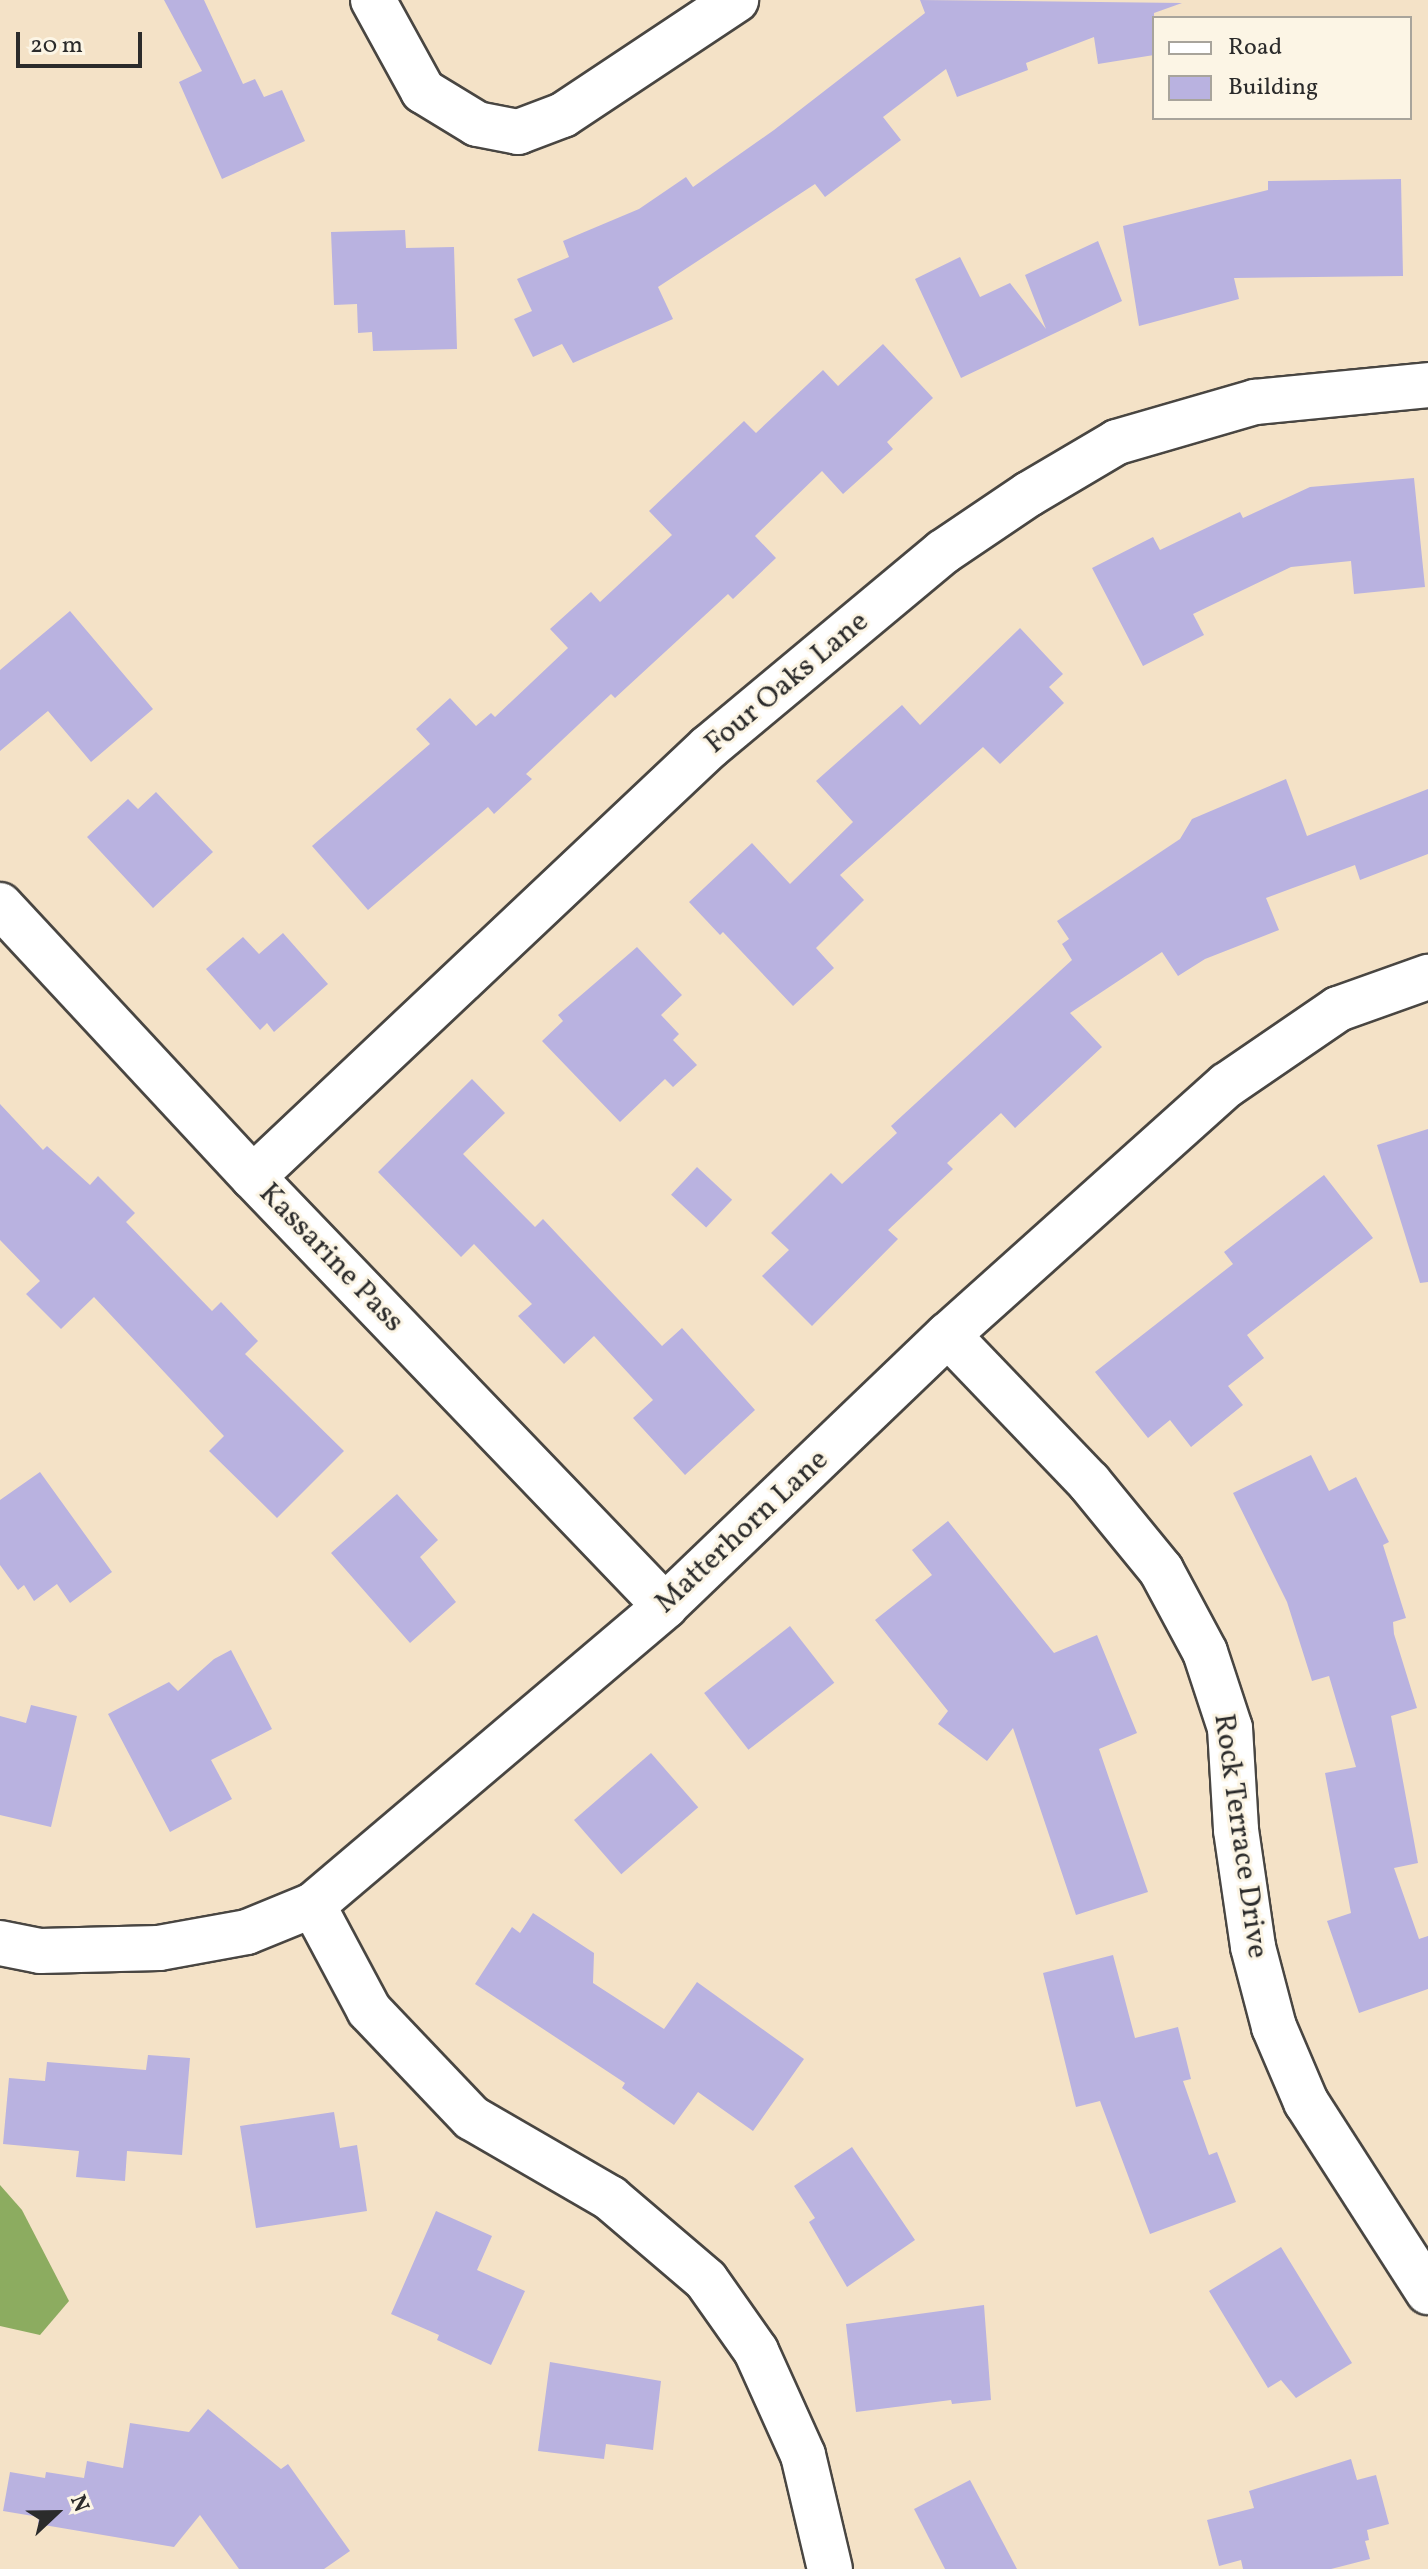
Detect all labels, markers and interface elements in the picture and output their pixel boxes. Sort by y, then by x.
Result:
scale bar [20,16,146,66]
legend [1152,16,1412,120]
text: 20 m [30,29,83,63]
text: Road [1228,31,1282,65]
text: Building [1228,71,1318,105]
street label: Four Oaks Lane [698,604,876,762]
street label: Kassarine Pass [251,1176,411,1340]
street label: Matterhorn Lane [648,1442,836,1622]
street label: Rock Terrace Drive [1205,1711,1275,1961]
north arrow [16,2473,96,2553]
text: N [61,2491,96,2517]

